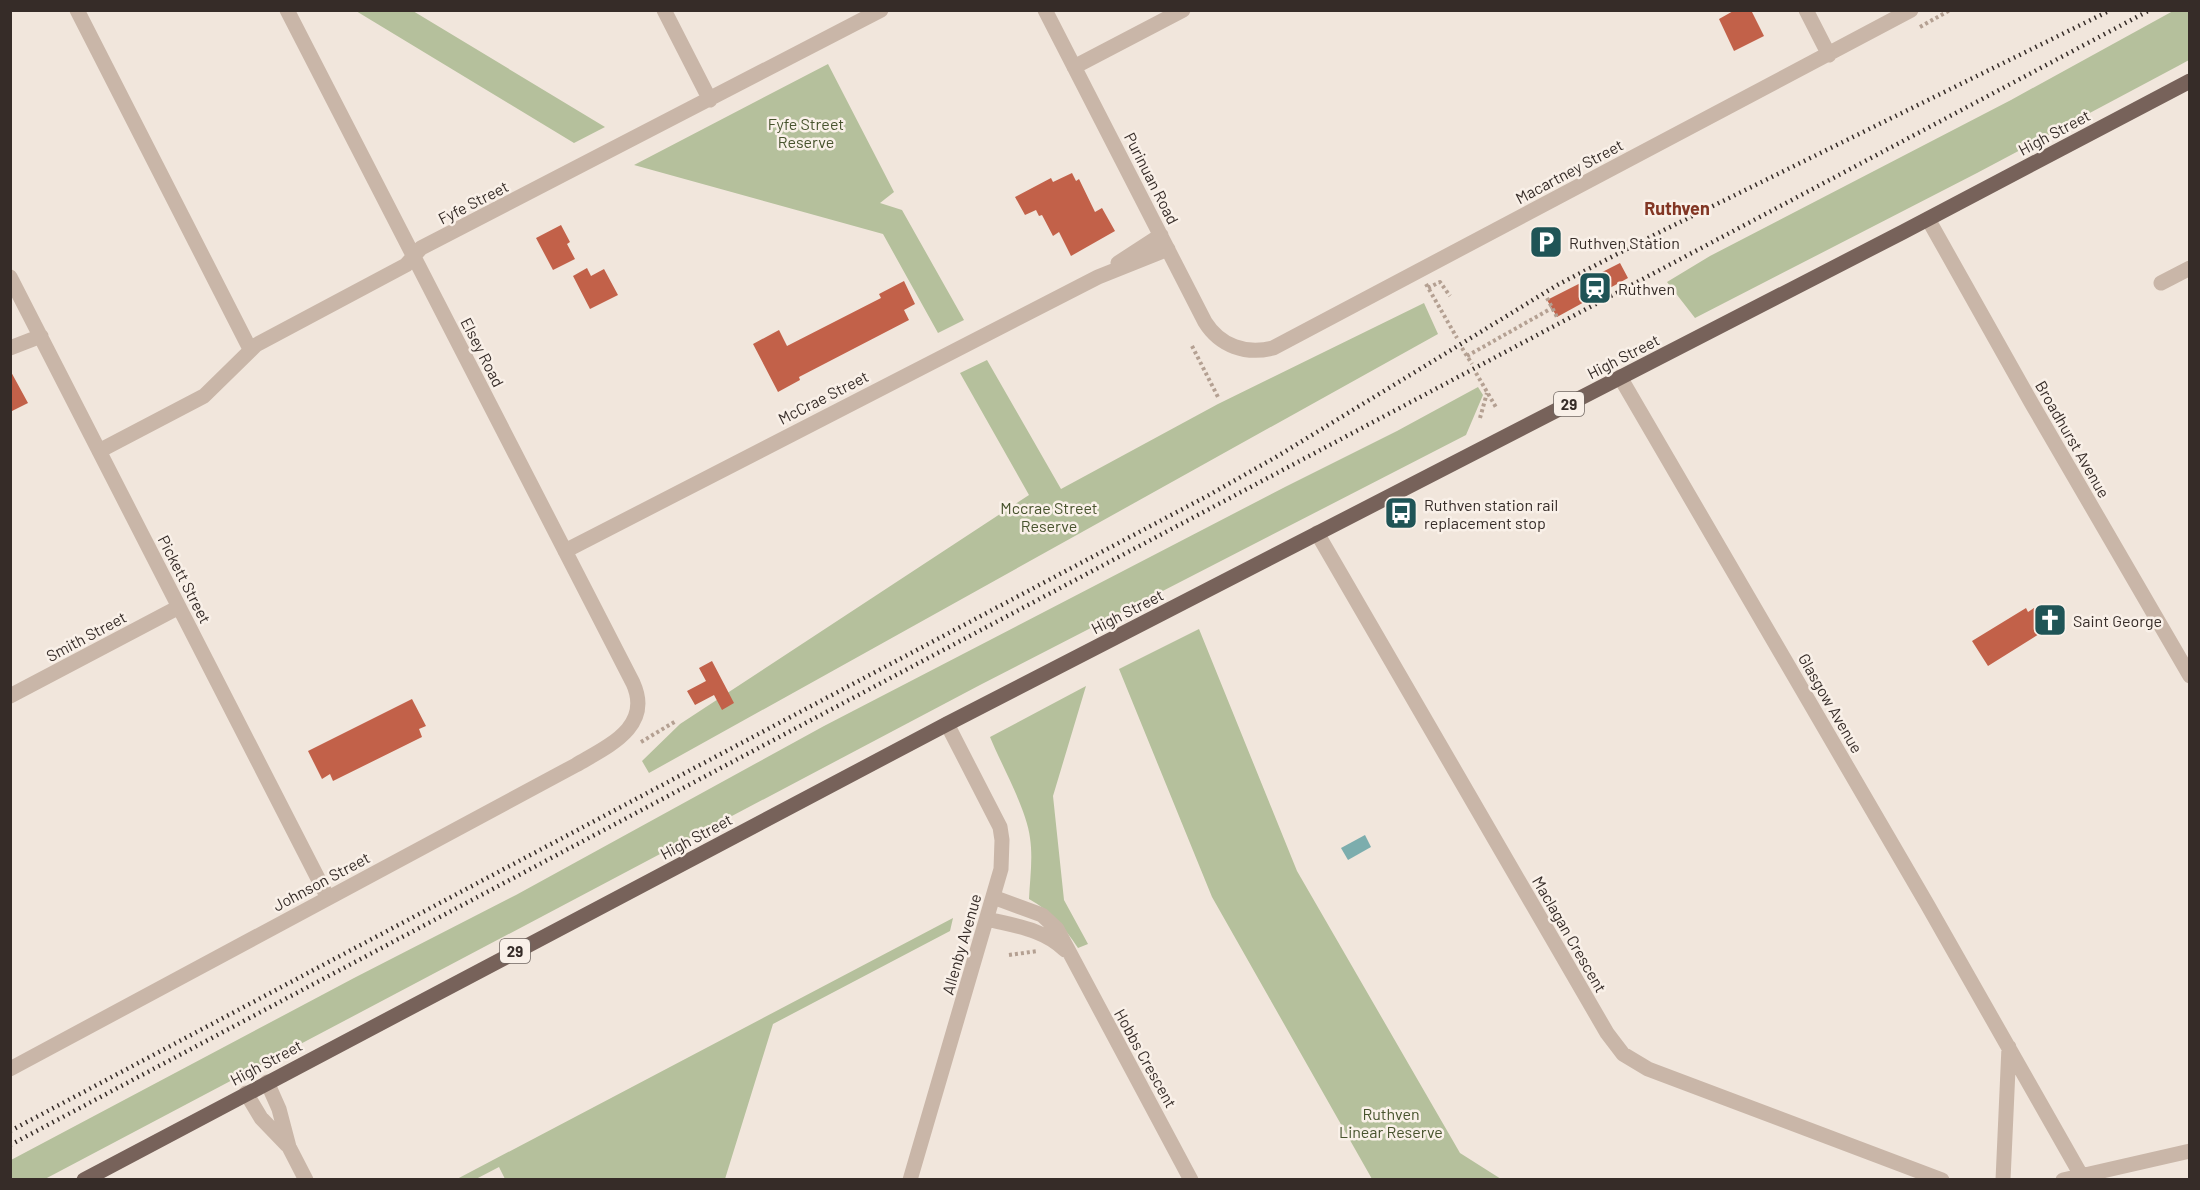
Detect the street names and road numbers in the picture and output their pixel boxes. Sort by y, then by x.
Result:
street label: High Street [2015,105,2093,159]
street label: Purinuan Road [1121,129,1183,227]
street label: Macartney Street [1512,135,1626,207]
street label: Fyfe Street [435,176,511,228]
street label: Elsey Road [457,314,509,390]
street label: High Street [1584,330,1662,382]
street label: McCrae Street [775,366,871,428]
street label: Broadhurst Avenue [2032,377,2114,501]
road number: 29 [1554,392,1584,416]
street label: Pickett Street [155,532,215,626]
street label: High Street [1088,585,1166,637]
street label: Smith Street [43,607,129,665]
street label: Glasgow Avenue [1795,650,1867,756]
street label: High Street [657,809,735,863]
street label: Johnson Street [269,847,373,915]
street label: Maclagan Crescent [1529,872,1611,996]
street label: Allenby Avenue [938,891,984,997]
road number: 29 [500,939,530,963]
street label: Hobbs Crescent [1111,1005,1181,1111]
street label: High Street [227,1035,305,1089]

